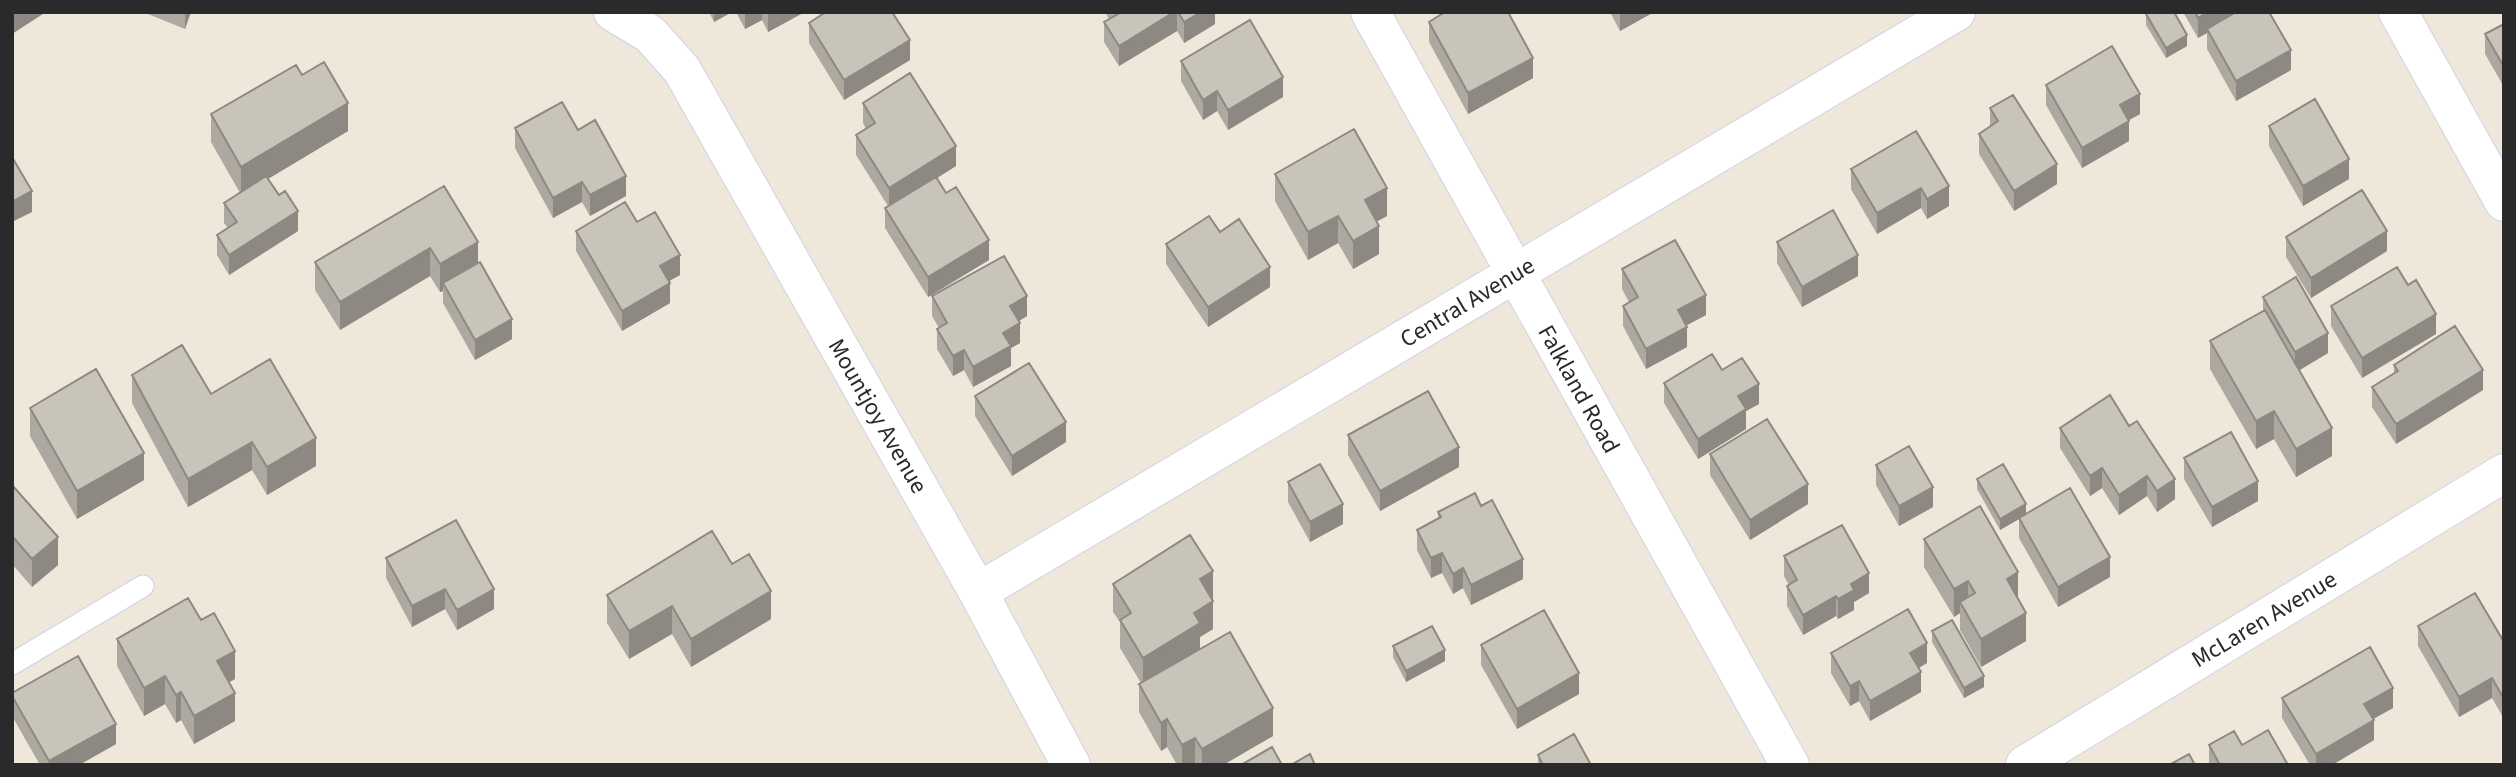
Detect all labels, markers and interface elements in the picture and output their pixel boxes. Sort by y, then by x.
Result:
street label: Central Avenue [1393,248,1541,356]
street label: Falkland Road [1529,319,1628,460]
street label: Mountjoy Avenue [819,332,936,500]
street label: McLaren Avenue [2185,562,2344,677]

